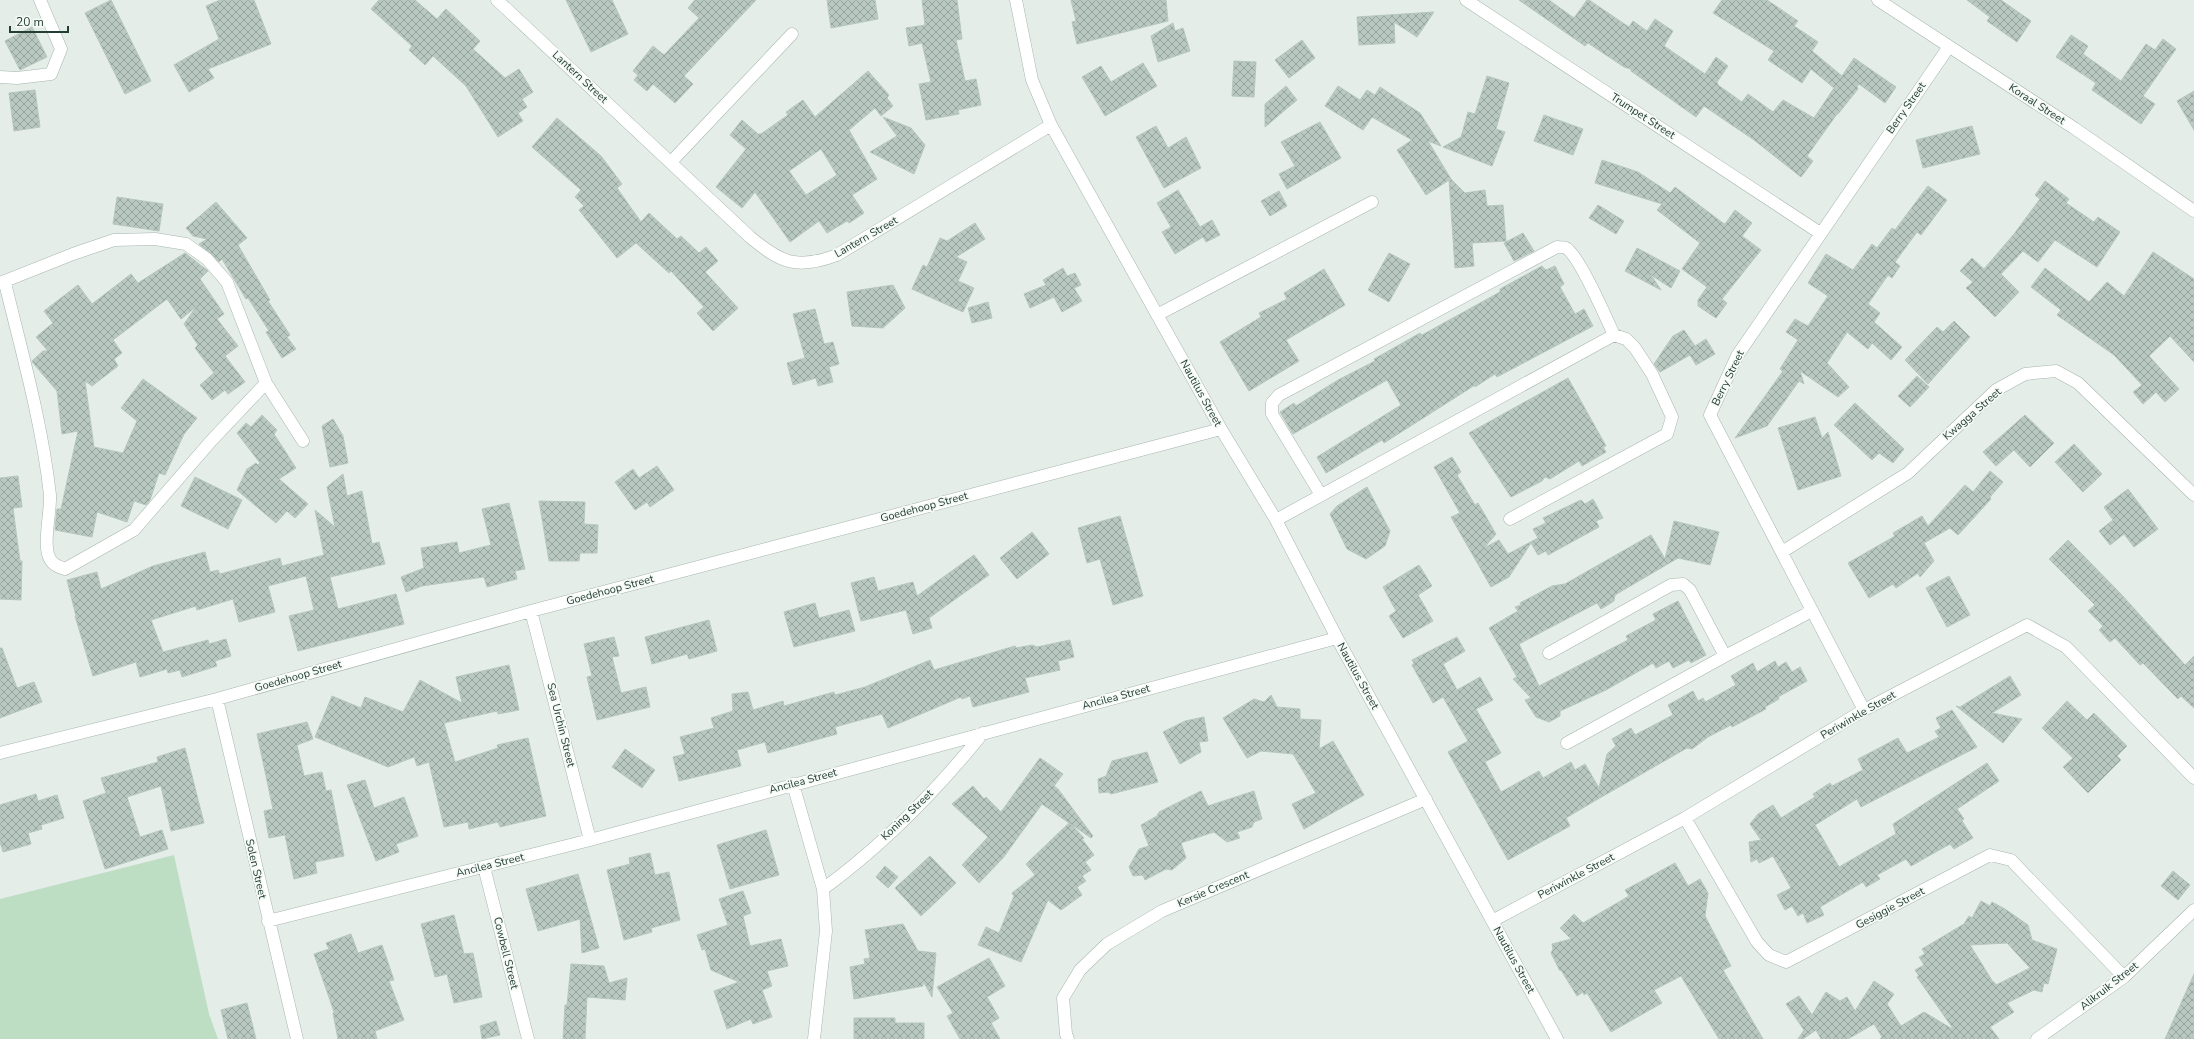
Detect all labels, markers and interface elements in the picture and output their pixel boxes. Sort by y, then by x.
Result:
scale bar [10,8,68,34]
text: 20 m [16,14,44,30]
street label: Lantern Street [549,47,611,107]
street label: Berry Street [1883,79,1929,137]
street label: Koraal Street [2006,80,2068,128]
street label: Trumpet Street [1608,89,1678,143]
street label: Lantern Street [832,213,900,261]
street label: Berry Street [1708,348,1748,408]
street label: Nautilus Street [1176,357,1226,429]
street label: Kwagga Street [1939,384,2005,444]
street label: Goedehoop Street [879,488,970,526]
street label: Goedehoop Street [565,571,656,609]
street label: Nautilus Street [1333,640,1383,712]
street label: Goedehoop Street [253,656,343,696]
street label: Sea Urchin Street [543,681,579,769]
street label: Ancilea Street [1080,681,1152,713]
street label: Periwinkle Street [1818,687,1898,743]
street label: Ancilea Street [767,765,839,797]
street label: Koning Street [878,786,936,844]
street label: Solen Street [242,838,270,901]
street label: Ancilea Street [454,849,526,881]
street label: Periwinkle Street [1535,849,1617,902]
street label: Kersie Crescent [1175,867,1251,911]
street label: Gesiggie Street [1853,884,1927,932]
street label: Cowbell Street [490,915,522,991]
street label: Nautilus Street [1489,924,1539,996]
street label: Alikruik Street [2077,958,2141,1014]

